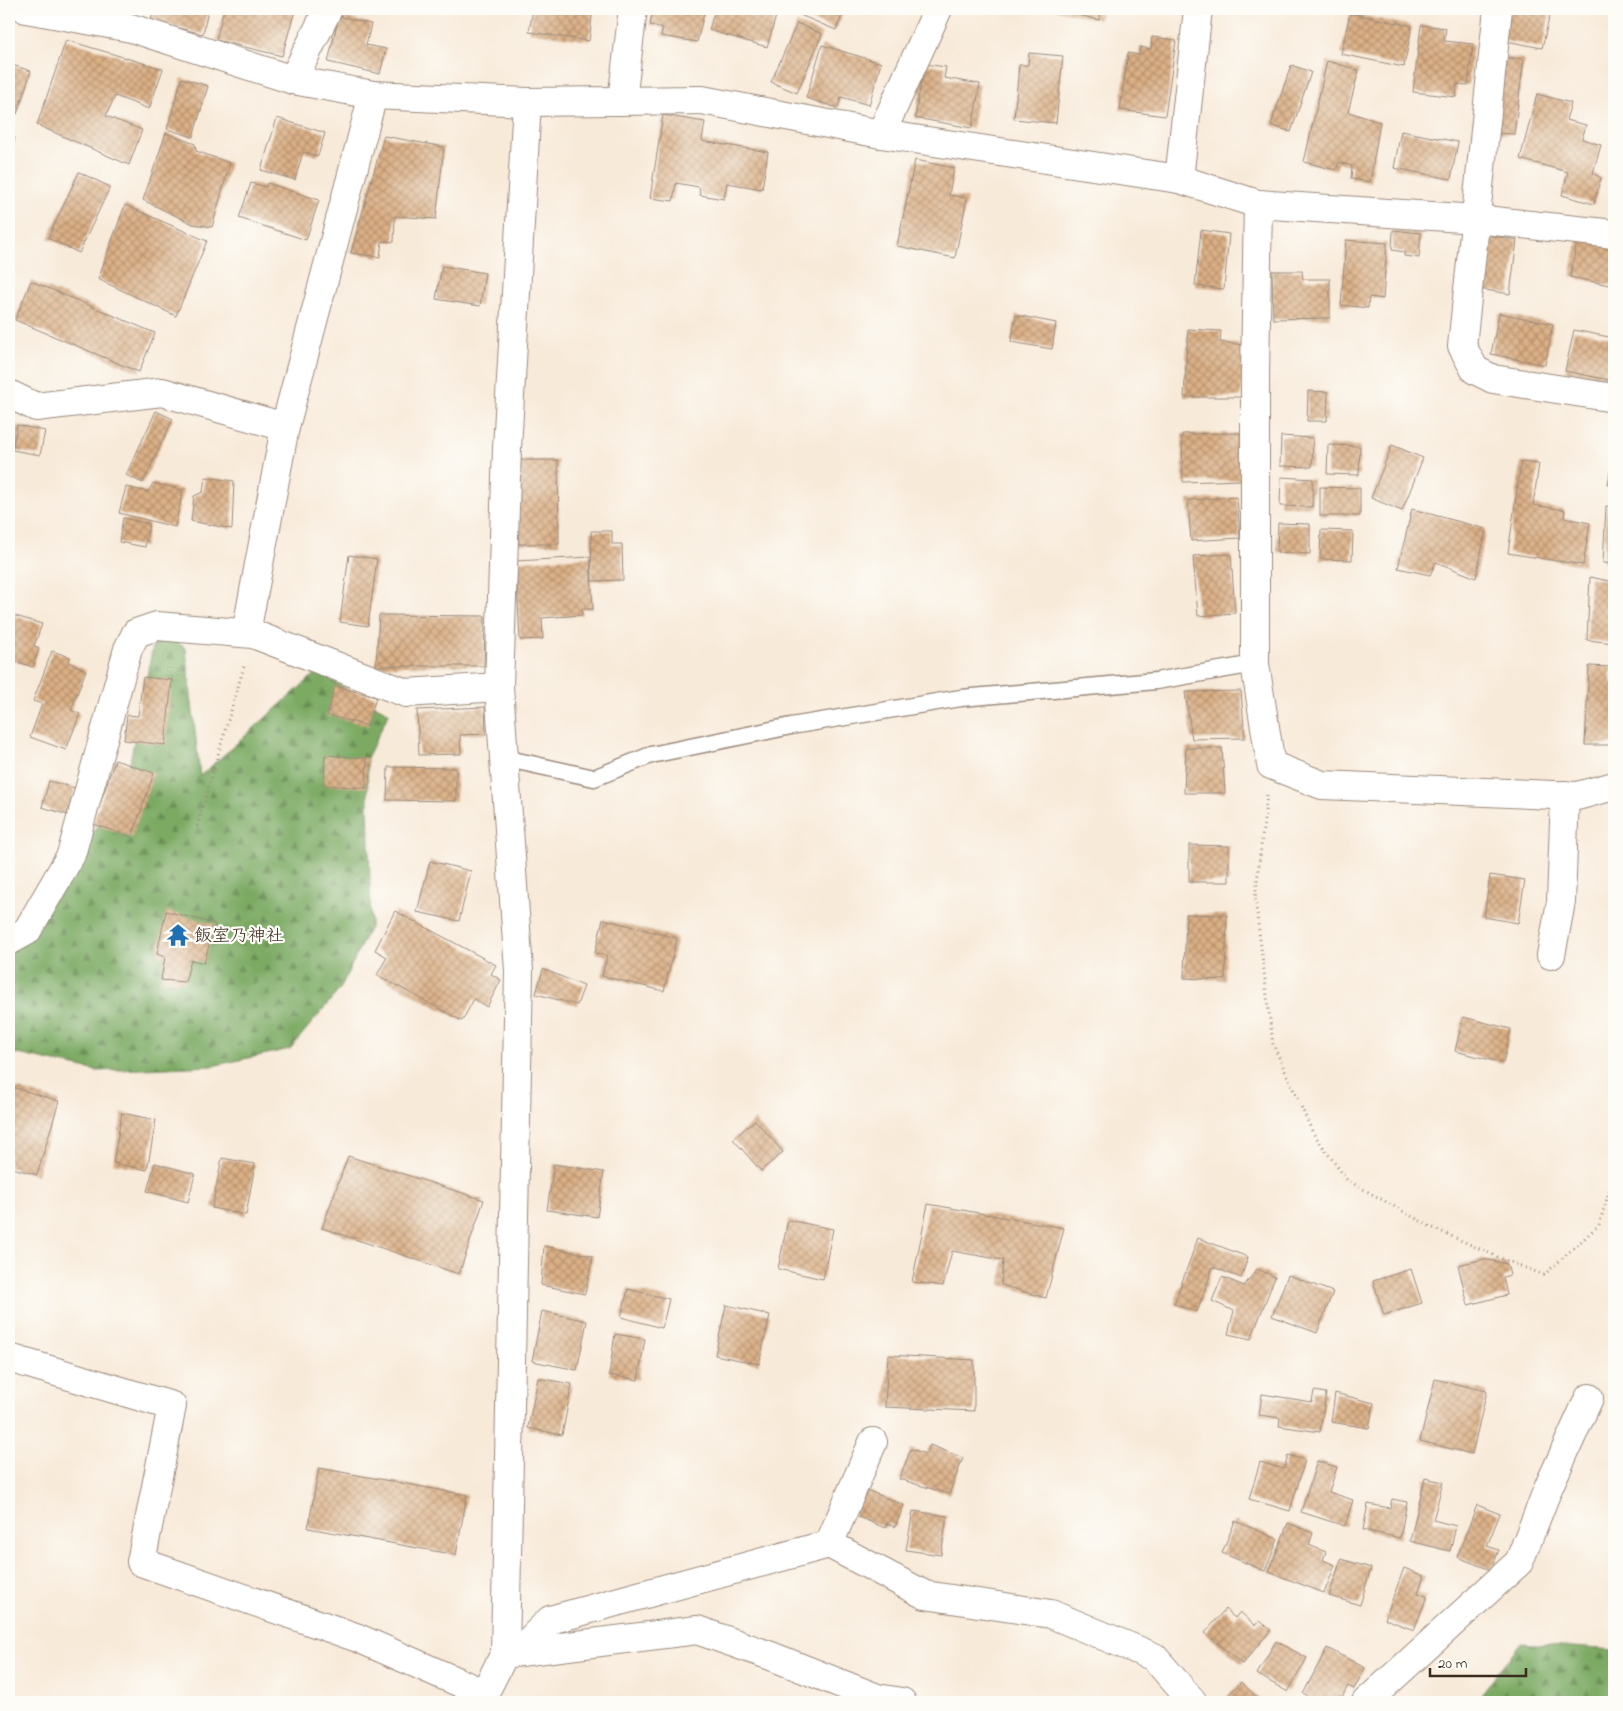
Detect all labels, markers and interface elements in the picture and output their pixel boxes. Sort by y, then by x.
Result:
temple icon: 飯室乃神社 [165,922,191,948]
place label: 飯室乃神社 [194,924,284,950]
scale bar [1430,1646,1527,1678]
text: 20 m [1438,1653,1468,1675]

